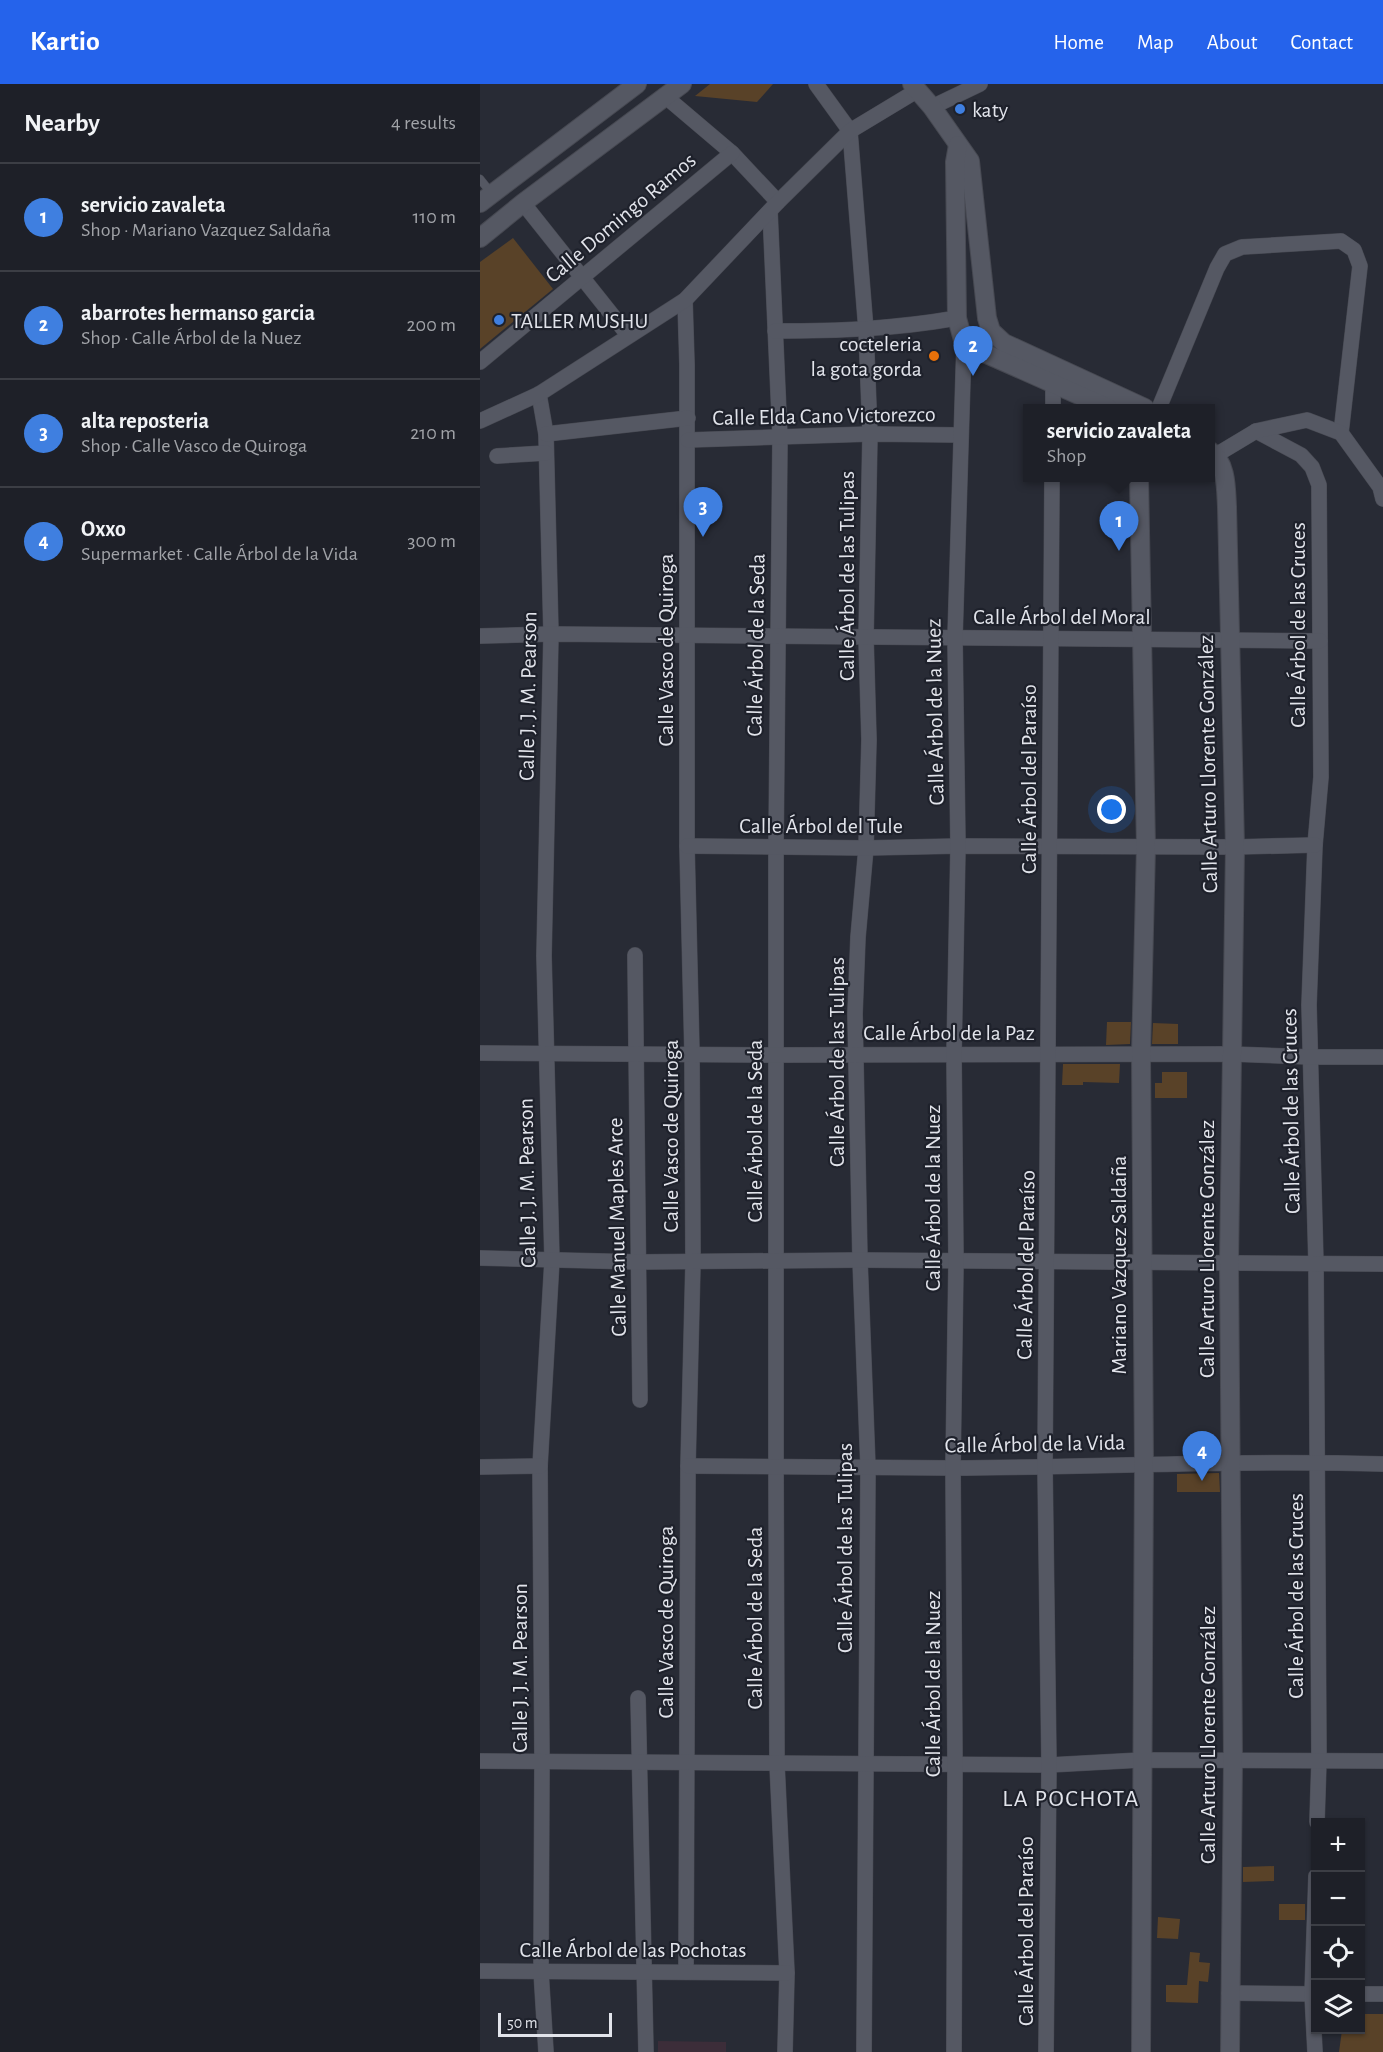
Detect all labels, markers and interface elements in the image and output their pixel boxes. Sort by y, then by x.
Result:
text: Kartio [30,28,100,56]
text: Home [1053,32,1104,53]
text: Map [1137,32,1174,53]
text: About [1207,32,1257,53]
text: Contact [1290,32,1353,53]
place label: katy [972,99,1009,121]
marker: katy [953,102,967,116]
text: Nearby [24,110,100,136]
text: 4 results [391,113,456,133]
street label: Calle Domingo Ramos [541,149,700,287]
text: servicio zavaleta [81,194,226,216]
text: 1 [40,207,47,227]
text: 110 m [412,207,456,227]
text: Shop · Mariano Vazquez Saldaña [81,220,331,240]
text: abarrotes hermanso garcia [81,302,315,324]
place label: TALLER MUSHU [511,310,648,332]
marker: TALLER MUSHU [492,313,506,327]
text: 2 [39,315,48,335]
text: 200 m [406,315,456,335]
pin: 2 [954,326,992,376]
text: Shop · Calle Árbol de la Nuez [81,328,302,348]
place label: cocteleria la gota gorda [811,333,922,380]
marker: cocteleria la gota gorda [927,349,941,363]
street label: Calle Elda Cano Victorezco [712,403,936,429]
popup [1023,404,1215,482]
text: alta reposteria [81,410,209,432]
text: servicio zavaleta [1047,420,1191,442]
text: 3 [39,423,48,443]
text: 210 m [410,423,456,443]
text: Shop · Calle Vasco de Quiroga [81,436,307,456]
text: Shop [1047,446,1086,466]
street label: Calle Árbol de las Tulipas [835,471,858,681]
pin: 3 [684,488,722,537]
pin: 1 [1100,502,1138,551]
text: Oxxo [81,518,126,540]
street label: Calle Árbol de las Cruces [1286,522,1309,728]
text: 4 [38,531,49,551]
text: 300 m [407,531,456,551]
text: Supermarket · Calle Árbol de la Vida [81,544,358,564]
street label: Calle Árbol de la Seda [742,553,769,737]
street label: Calle Vasco de Quiroga [655,554,677,746]
street label: Calle Árbol del Moral [973,605,1151,628]
street label: Calle J. J. M. Pearson [516,611,540,781]
street label: Calle Árbol de la Nuez [921,618,948,806]
street label: Calle Arturo Llorente González [1195,635,1221,893]
street label: Calle Árbol del Paraíso [1017,684,1040,874]
your location [1097,795,1126,824]
street label: Calle Árbol del Tule [739,814,903,837]
street label: Calle Árbol de las Tulipas [825,957,848,1167]
street label: Calle Árbol de las Cruces [1277,1008,1304,1214]
street label: Calle Árbol de la Paz [863,1021,1035,1044]
street label: Calle Árbol de la Seda [743,1039,766,1223]
street label: Calle Vasco de Quiroga [660,1040,682,1232]
street label: Calle J. J. M. Pearson [515,1098,539,1268]
street label: Calle Árbol de la Nuez [921,1105,944,1291]
street label: Calle Manuel Maples Arce [604,1117,630,1337]
street label: Calle Arturo Llorente González [1196,1120,1218,1378]
street label: Mariano Vazquez Saldaña [1108,1155,1130,1375]
street label: Calle Árbol del Paraíso [1012,1170,1039,1360]
street label: Calle Árbol de la Vida [944,1430,1126,1457]
pin: 4 [1182,1432,1222,1481]
street label: Calle Árbol de las Tulipas [833,1443,856,1653]
street label: Calle Árbol de las Cruces [1284,1493,1307,1699]
street label: Calle Vasco de Quiroga [655,1526,677,1718]
street label: Calle Árbol de la Seda [743,1526,766,1710]
street label: Calle J. J. M. Pearson [509,1583,531,1753]
street label: Calle Árbol de la Nuez [921,1591,944,1777]
street label: Calle Arturo Llorente González [1197,1606,1219,1864]
district label: LA POCHOTA [1002,1787,1140,1811]
map controls [1311,1818,1365,2034]
button: + [1311,1818,1365,1872]
street label: Calle Árbol del Paraíso [1014,1836,1037,2026]
button: − [1311,1872,1365,1926]
button: locate [1311,1926,1365,1980]
street label: Calle Árbol de las Pochotas [520,1938,746,1961]
button: layers [1311,1980,1365,2034]
scale bar [498,2010,612,2038]
text: 50 m [507,2015,538,2031]

